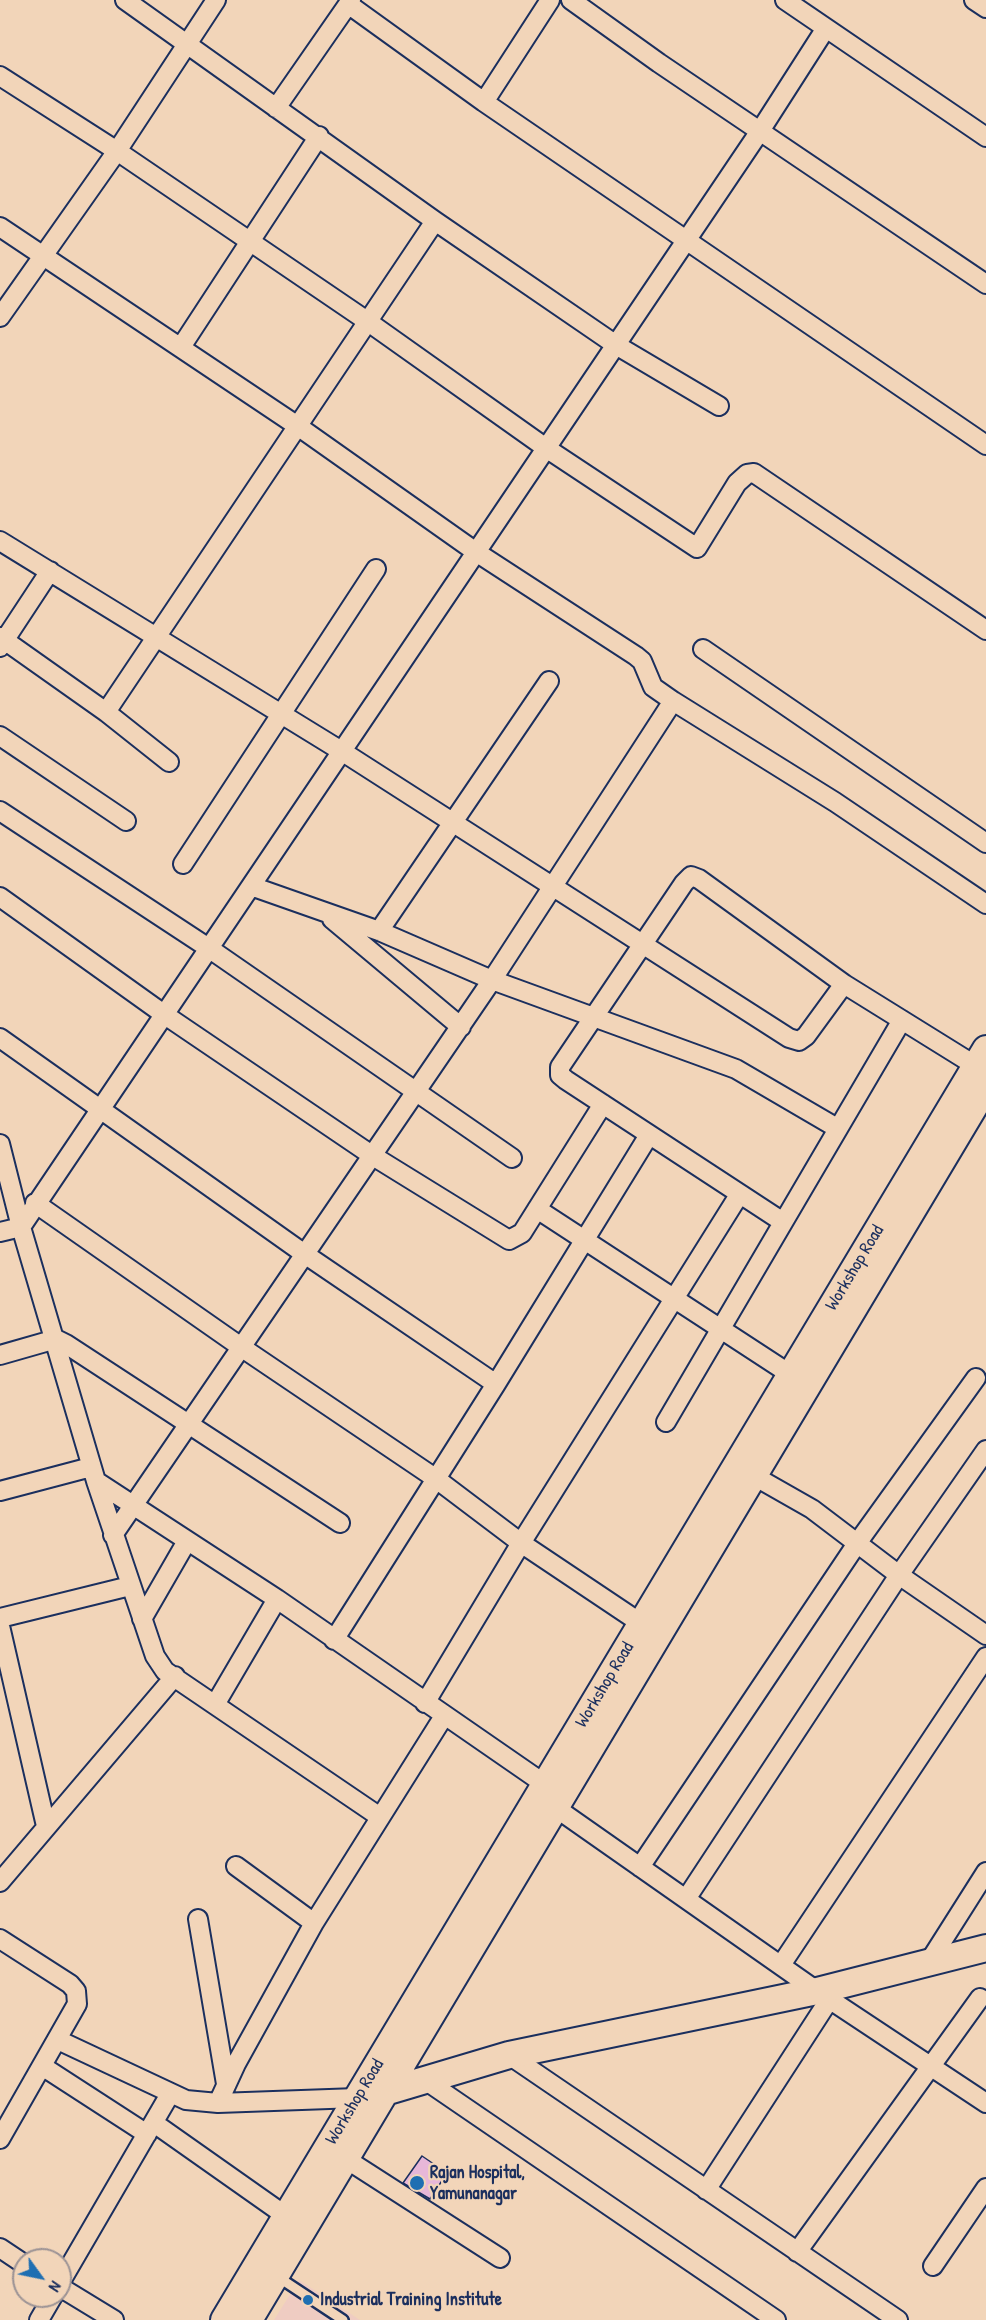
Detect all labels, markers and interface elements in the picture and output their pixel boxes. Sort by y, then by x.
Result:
street label: Workshop Road [821,1221,889,1315]
street label: Workshop Road [571,1638,639,1732]
street label: Workshop Road [321,2055,389,2149]
place label: Rajan Hospital, Yamunanagar [430,2162,525,2204]
marker: Rajan Hospital, Yamunanagar [408,2174,426,2192]
north arrow [12,2248,72,2308]
text: N [44,2277,67,2296]
place label: Industrial Training Institute [320,2289,502,2311]
marker: Industrial Training Institute [301,2293,315,2307]

